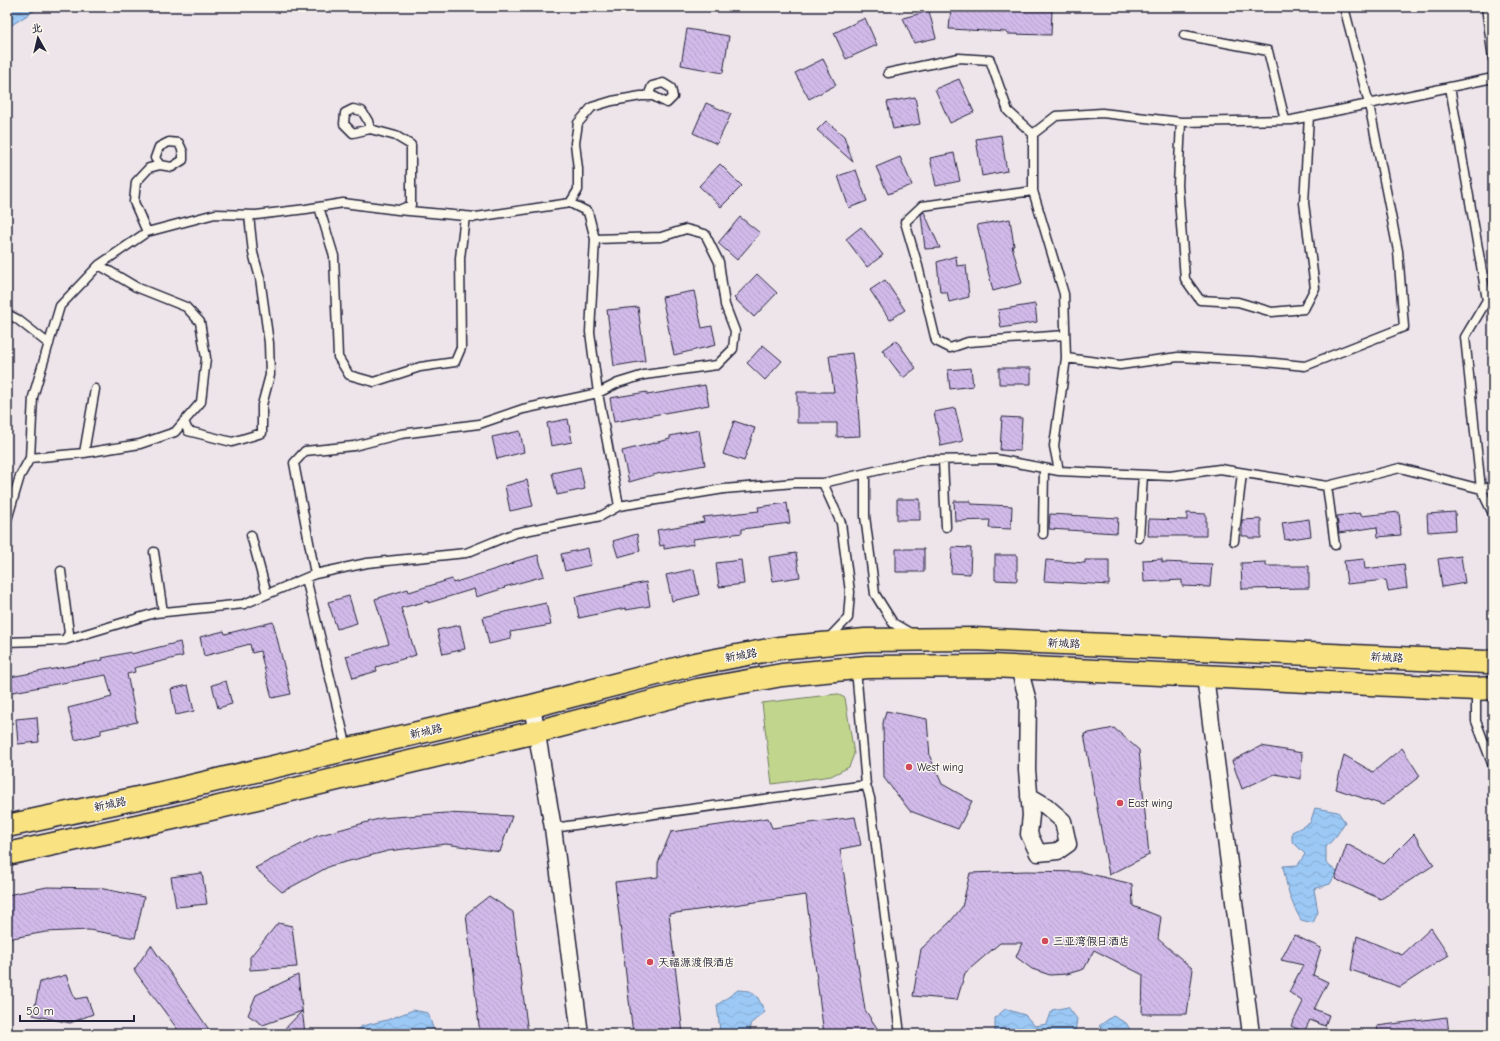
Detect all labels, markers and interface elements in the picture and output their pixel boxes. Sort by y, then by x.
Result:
north arrow [18,18,58,58]
text: 北 [30,21,43,36]
street label: 新城路 [1047,636,1081,651]
street label: 新城路 [724,646,758,665]
street label: 新城路 [1370,650,1404,665]
street label: 新城路 [409,721,444,742]
place label: West wing [917,761,964,774]
marker: West wing [904,762,914,772]
street label: 新城路 [93,795,128,814]
place label: East wing [1128,797,1173,810]
marker: East wing [1115,798,1125,808]
place label: 三亚湾假日酒店 [1053,935,1130,948]
marker: 三亚湾假日酒店 [1040,936,1050,946]
place label: 天福源渡假酒店 [658,956,735,969]
marker: 天福源渡假酒店 [645,957,655,967]
scale bar [20,997,134,1023]
text: 50 m [26,1004,54,1018]

